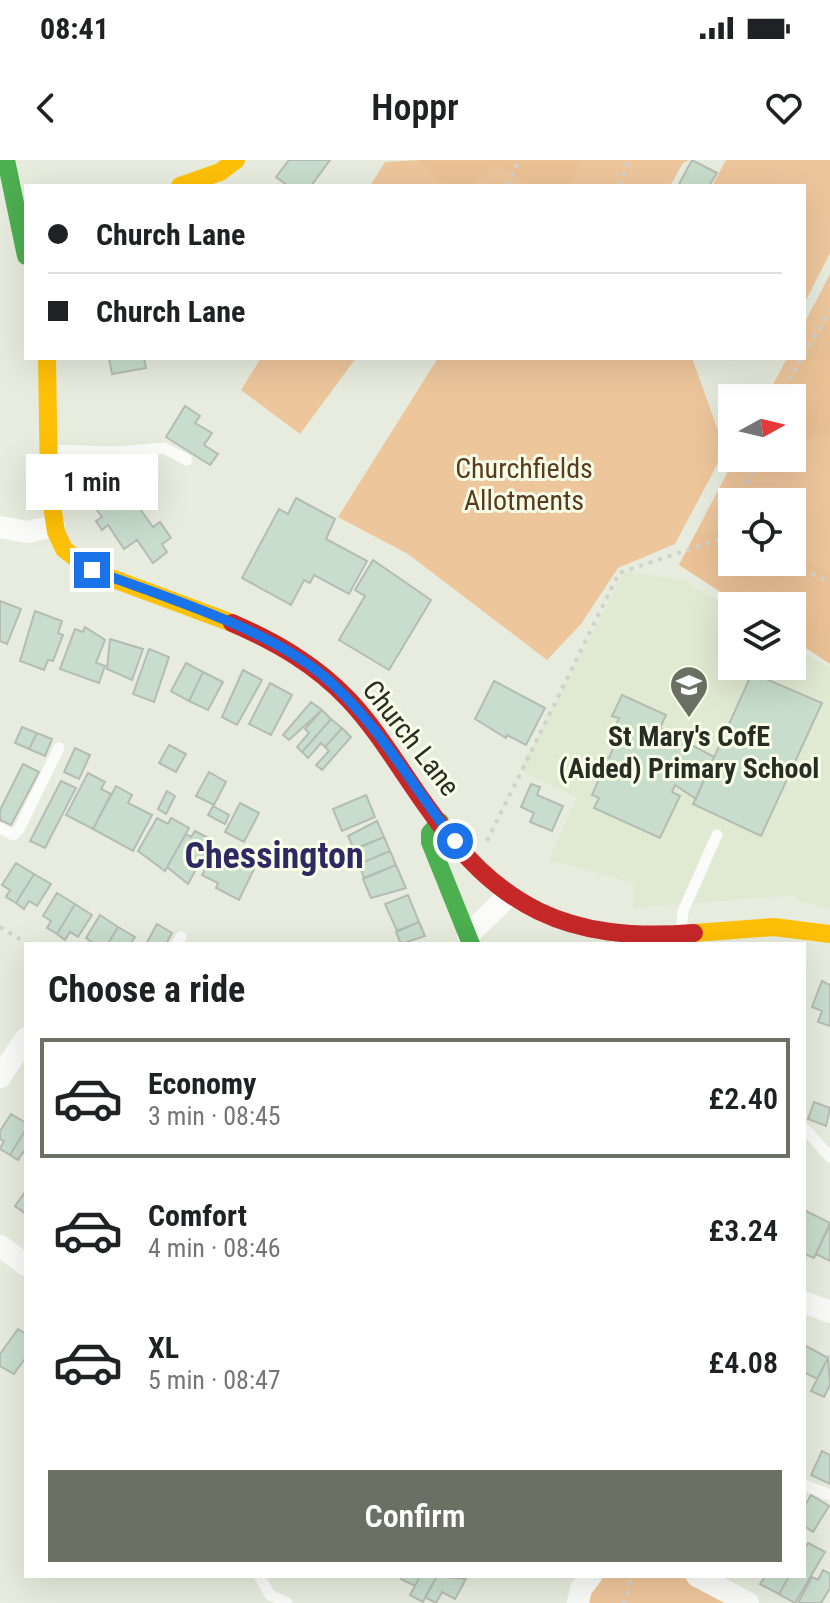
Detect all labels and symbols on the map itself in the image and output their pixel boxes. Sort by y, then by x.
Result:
north arrow [718,384,806,472]
park label: Churchfields Allotments [455,452,593,517]
callout: 1 min [26,454,158,510]
route end [74,552,110,588]
school or university icon: St Mary's CofE (Aided) Primary School [668,664,710,719]
street label: Church Lane [356,674,466,802]
place label: St Mary's CofE (Aided) Primary School [559,720,819,785]
route start [437,823,473,859]
district label: Chessington [184,835,364,877]

